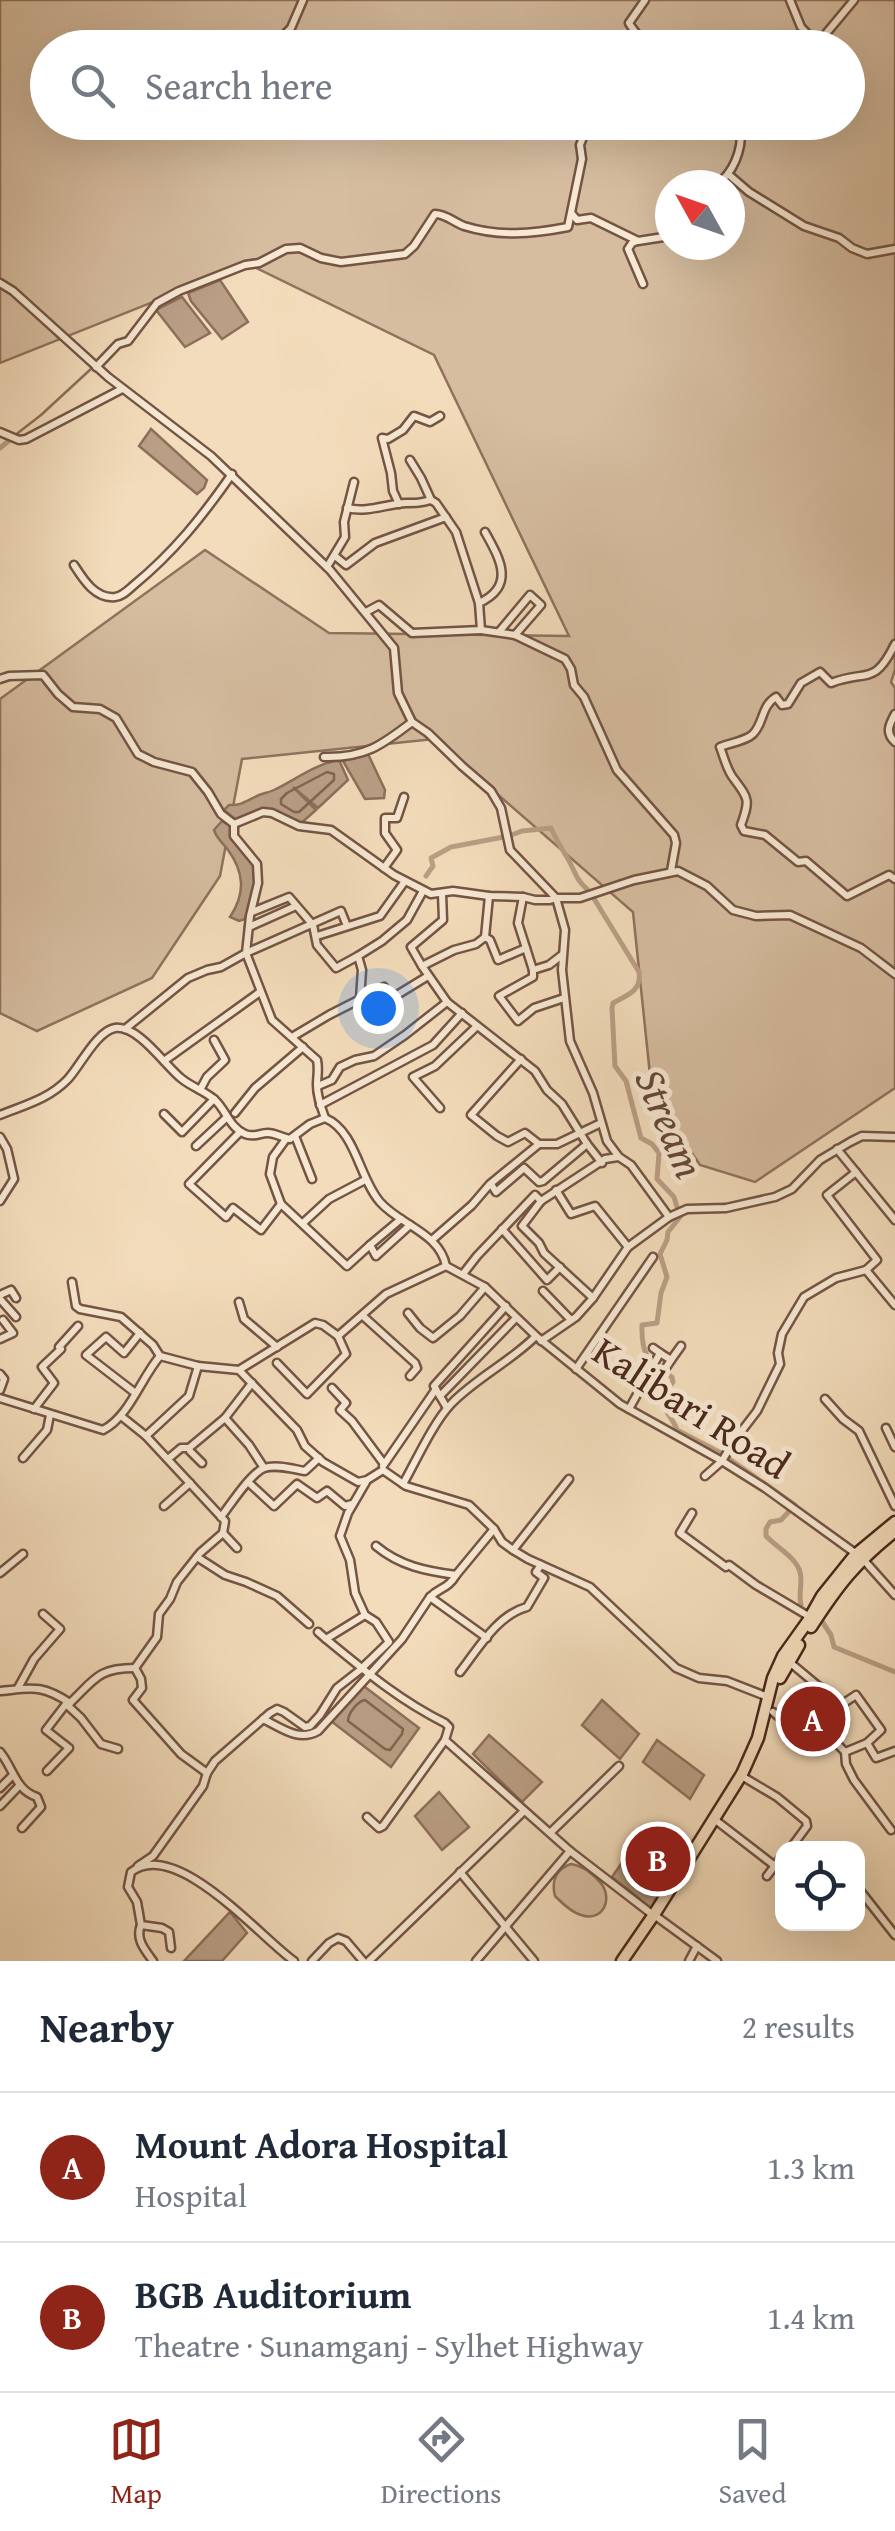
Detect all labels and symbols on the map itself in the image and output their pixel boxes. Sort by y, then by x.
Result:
north arrow [655,170,745,260]
your location [353,983,404,1034]
water label: Stream [621,1059,721,1187]
street label: Kalibari Road [582,1321,803,1493]
pin: A [780,1682,846,1756]
pin: B [626,1822,690,1896]

